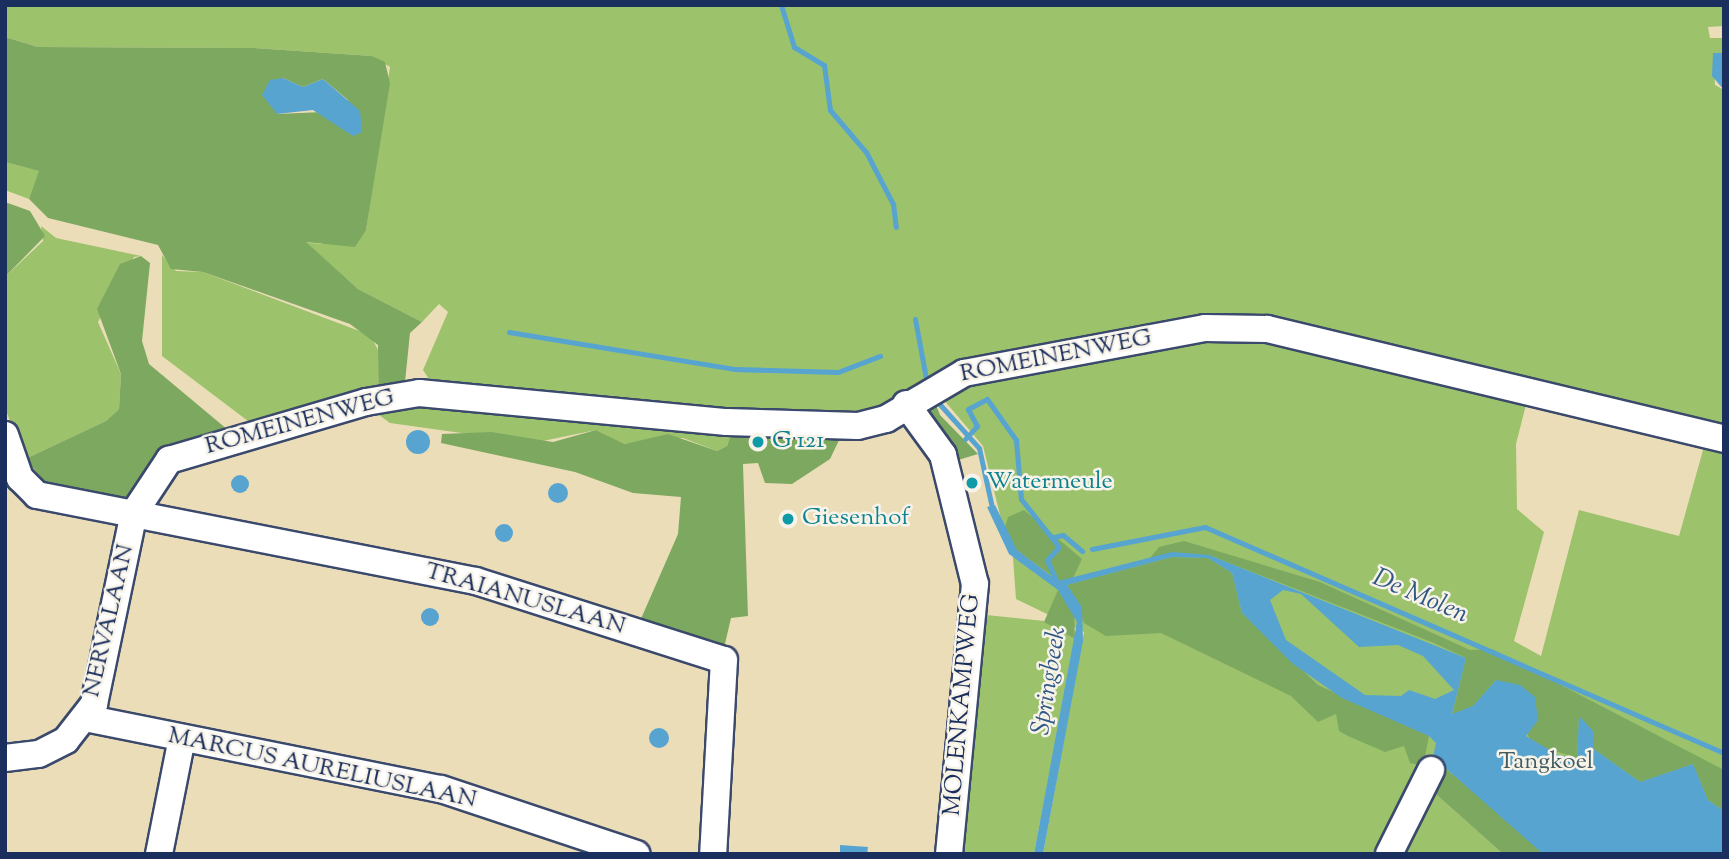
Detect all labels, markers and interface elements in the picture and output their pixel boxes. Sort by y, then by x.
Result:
street label: ROMEINENWEG [958,324,1154,390]
street label: ROMEINENWEG [202,384,398,462]
place label: G 121 [772,428,824,456]
marker: G 121 [750,434,766,450]
place label: Watermeule [986,469,1113,497]
marker: Watermeule [964,475,980,491]
place label: Giesenhof [802,505,910,533]
marker: Giesenhof [780,511,796,527]
street label: NERVALAAN [78,542,142,700]
street label: TRAIANUSLAAN [422,558,628,642]
water label: De Molen [1367,563,1473,631]
street label: MOLENKAMPWEG [939,593,987,817]
water label: Springbeek [1026,625,1074,737]
street label: MARCUS AURELIUSLAAN [165,722,479,816]
park label: Tangkoel [1499,749,1593,777]

